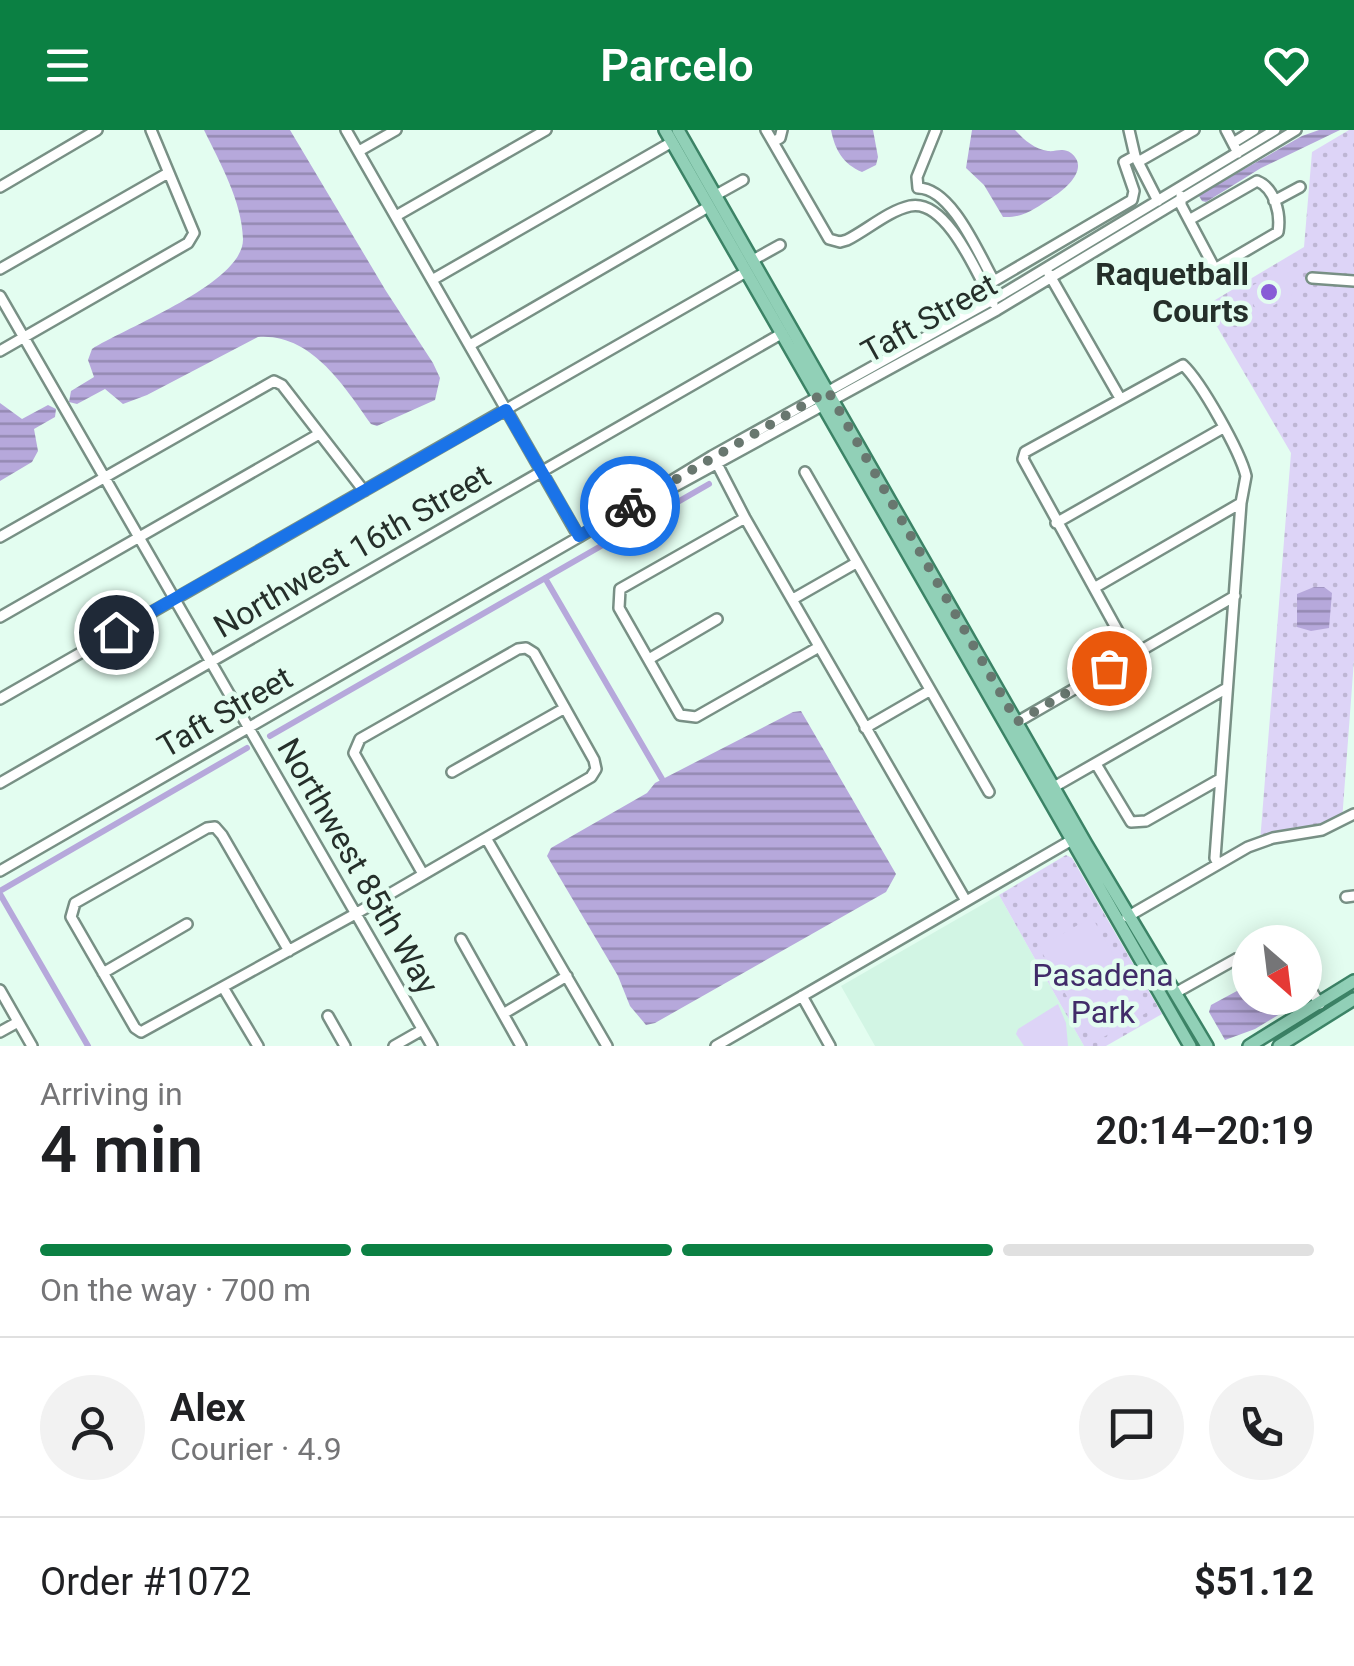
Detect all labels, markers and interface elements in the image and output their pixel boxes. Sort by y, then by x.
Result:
icon: menu [40,38,95,93]
icon: heart [1259,38,1314,93]
text: Parcelo [600,39,754,92]
place label: Raquetball Courts [1095,255,1249,330]
street label: Taft Street [855,265,1003,371]
marker: Raquetball Courts [1258,281,1280,303]
street label: Northwest 16th Street [207,456,497,646]
courier [580,456,680,556]
icon: bike [603,479,658,534]
pin [74,590,159,675]
icon: home [89,605,144,660]
pin [1067,626,1152,711]
icon: bag [1082,641,1137,696]
street label: Taft Street [151,658,299,766]
street label: Northwest 85th Way [269,731,447,1001]
north arrow [1232,925,1322,1015]
map controls [1232,925,1322,1015]
park label: Pasadena Park [1032,956,1174,1031]
text: Arriving in [40,1075,183,1113]
text: 20:14–20:19 [1095,1109,1314,1153]
text: 4 min [40,1112,203,1188]
text: On the way · 700 m [40,1271,311,1309]
button: person [40,1375,145,1480]
button: chat [1079,1375,1184,1480]
button: phone [1209,1375,1314,1480]
text: Alex [170,1386,245,1430]
text: Courier · 4.9 [170,1430,342,1468]
text: Order #1072 [40,1560,251,1604]
text: $51.12 [1194,1560,1314,1604]

